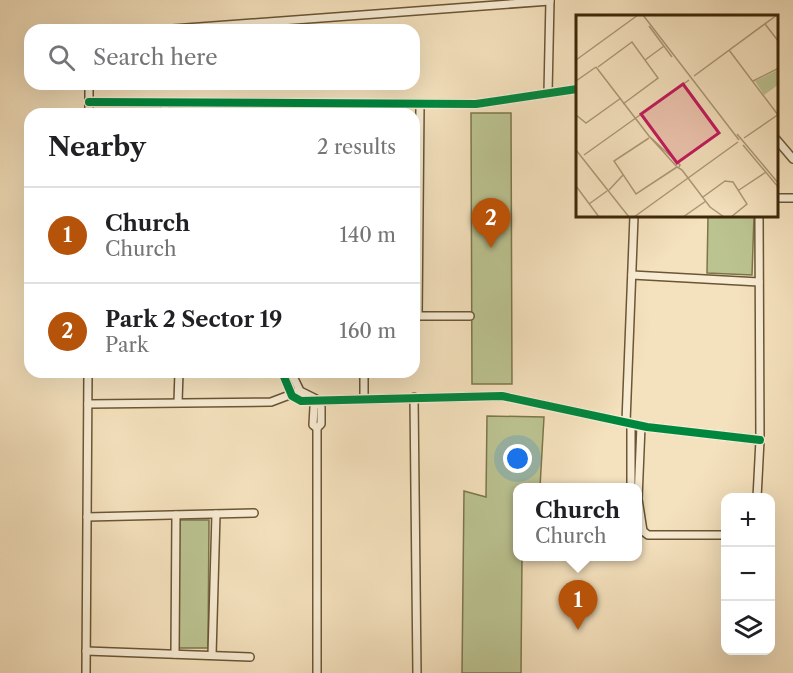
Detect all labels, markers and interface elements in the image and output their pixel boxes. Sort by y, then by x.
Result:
inset map [576,15,778,218]
search box [24,24,420,90]
icon: search [45,41,78,74]
text: Search here [93,44,218,71]
text: Nearby [48,131,146,163]
text: 2 results [317,135,396,159]
pin: 2 [472,198,510,248]
text: Church [105,210,190,237]
text: 1 [63,223,72,247]
text: 140 m [339,223,396,247]
text: Church [105,237,176,261]
text: Park 2 Sector 19 [105,306,282,333]
text: 2 [62,319,73,343]
text: 160 m [339,319,396,343]
text: Park [105,333,148,357]
your location [503,444,532,473]
popup [513,483,642,561]
map controls [721,493,775,655]
button: + [721,493,775,547]
text: Church [535,497,620,524]
text: Church [535,524,606,548]
button: − [721,547,775,601]
pin: 1 [558,580,598,630]
button: layers [721,601,775,655]

